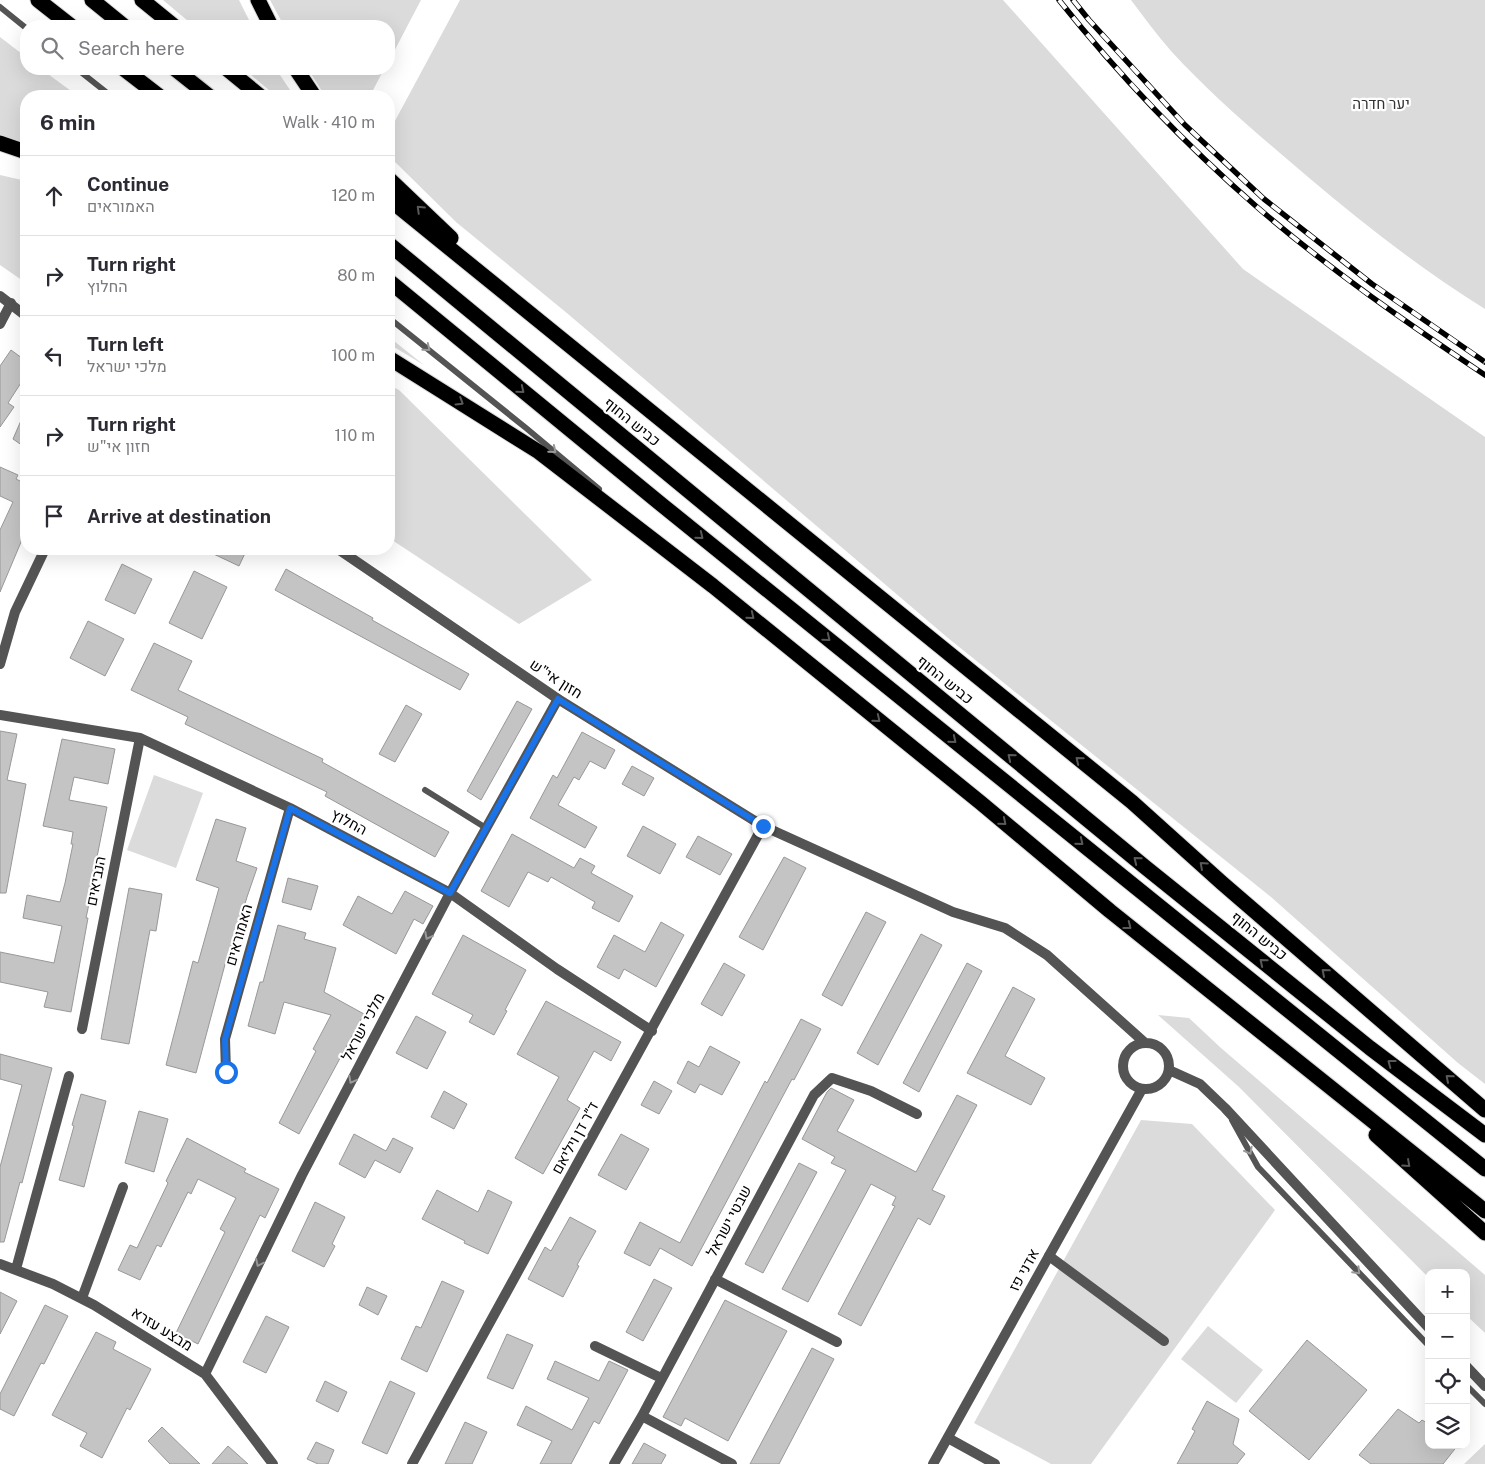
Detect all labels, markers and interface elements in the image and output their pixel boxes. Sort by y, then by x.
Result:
search box [20,20,395,75]
icon: search [38,34,66,62]
text: Search here [78,37,185,59]
park label: יער חדרה [1352,95,1410,112]
text: 6 min [40,110,96,135]
text: Walk · 410 m [282,113,375,132]
text: Continue [87,173,169,195]
icon: ahead [40,182,68,210]
text: 120 m [331,186,375,205]
text: האמוראים [87,197,155,216]
one-way arrow [417,206,426,215]
text: Turn right [87,253,176,275]
icon: right [40,262,68,290]
text: 80 m [337,266,375,285]
text: החלוץ [87,277,128,296]
text: Turn left [87,333,164,355]
icon: left [40,342,68,370]
one-way arrow [421,342,431,351]
text: 100 m [331,346,375,365]
text: מלכי ישראל [87,357,167,376]
one-way arrow [516,384,525,393]
street label: כביש החוף [601,394,664,449]
one-way arrow [455,395,464,405]
text: Turn right [87,413,176,435]
icon: right [40,422,68,450]
text: 110 m [334,426,375,445]
text: חזון אי"ש [87,437,150,456]
one-way arrow [547,445,556,453]
icon: arrive [40,502,68,530]
text: Arrive at destination [87,505,271,527]
one-way arrow [694,530,703,538]
one-way arrow [745,611,754,619]
one-way arrow [821,632,830,641]
street label: כביש החוף [914,652,977,707]
street label: חזון אי"ש [527,655,586,702]
one-way arrow [871,713,880,721]
one-way arrow [947,734,956,742]
one-way arrow [1008,754,1017,762]
one-way arrow [1076,757,1085,765]
street label: החלוץ [328,805,370,838]
route end [752,815,775,838]
one-way arrow [997,816,1006,824]
one-way arrow [1074,836,1083,845]
street label: הנביאים [82,855,109,907]
one-way arrow [1133,857,1142,866]
one-way arrow [1199,862,1208,871]
street label: האמוראים [222,902,255,968]
street label: כביש החוף [1228,908,1291,963]
one-way arrow [1122,920,1131,928]
one-way arrow [424,931,434,940]
one-way arrow [1260,958,1269,967]
one-way arrow [1322,969,1331,978]
street label: מלכי ישראל [338,990,388,1064]
one-way arrow [1387,1060,1396,1069]
route start [215,1061,238,1084]
one-way arrow [348,1075,358,1084]
one-way arrow [1445,1075,1454,1084]
street label: ד״ר דן ויליאם [548,1099,601,1177]
one-way arrow [1242,1145,1252,1154]
one-way arrow [1402,1158,1411,1167]
street label: שבטי ישראל [703,1182,754,1259]
street label: אדני פז [1005,1246,1042,1294]
one-way arrow [255,1258,265,1267]
one-way arrow [1351,1265,1360,1274]
map controls [1425,1269,1470,1449]
button: + [1425,1269,1470,1314]
street label: מבצע עזרא [129,1303,196,1354]
button: − [1425,1314,1470,1359]
button: locate [1425,1359,1470,1404]
button: layers [1425,1404,1470,1449]

